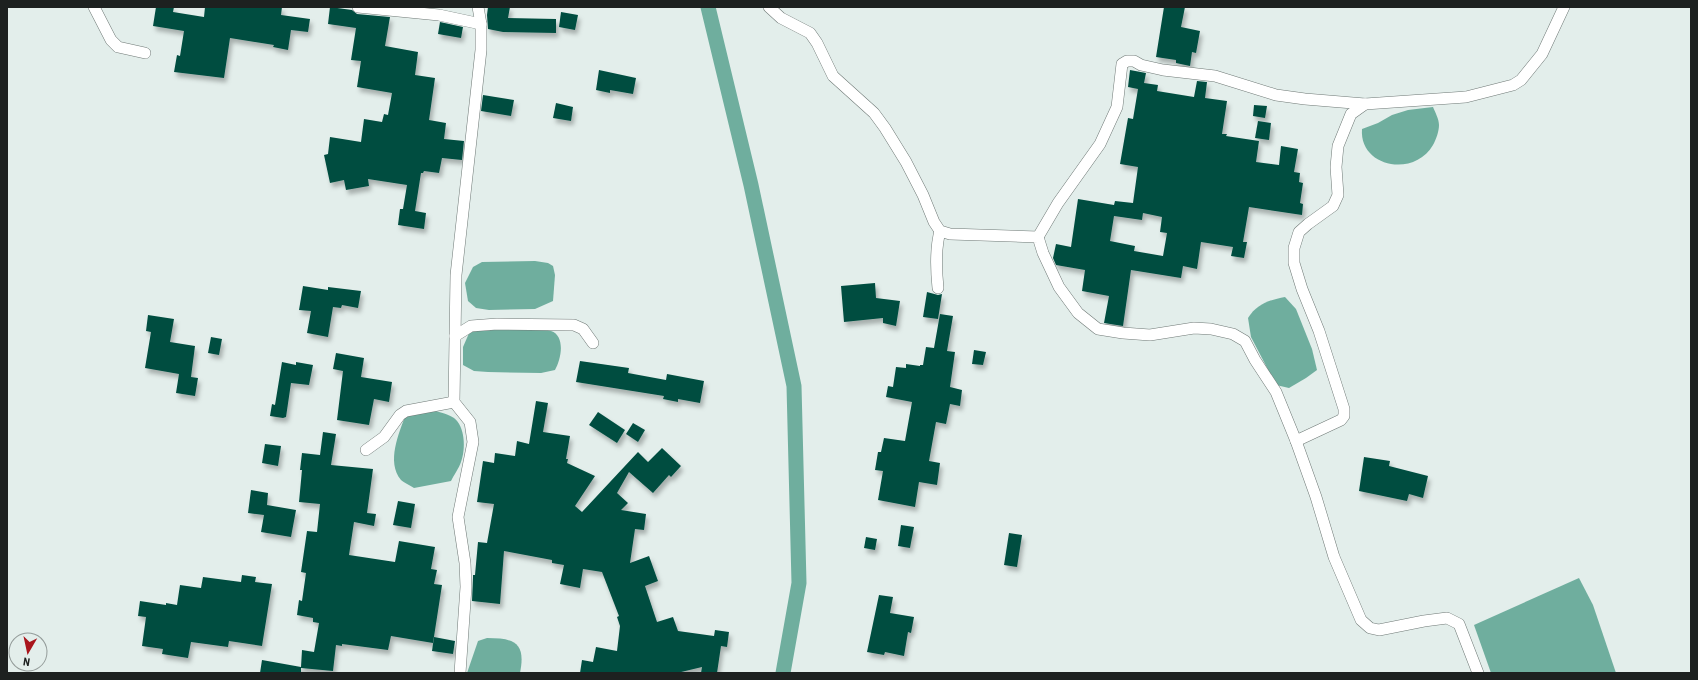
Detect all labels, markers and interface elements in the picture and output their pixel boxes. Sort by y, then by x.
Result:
north arrow [8,632,48,672]
text: N [22,654,31,668]

